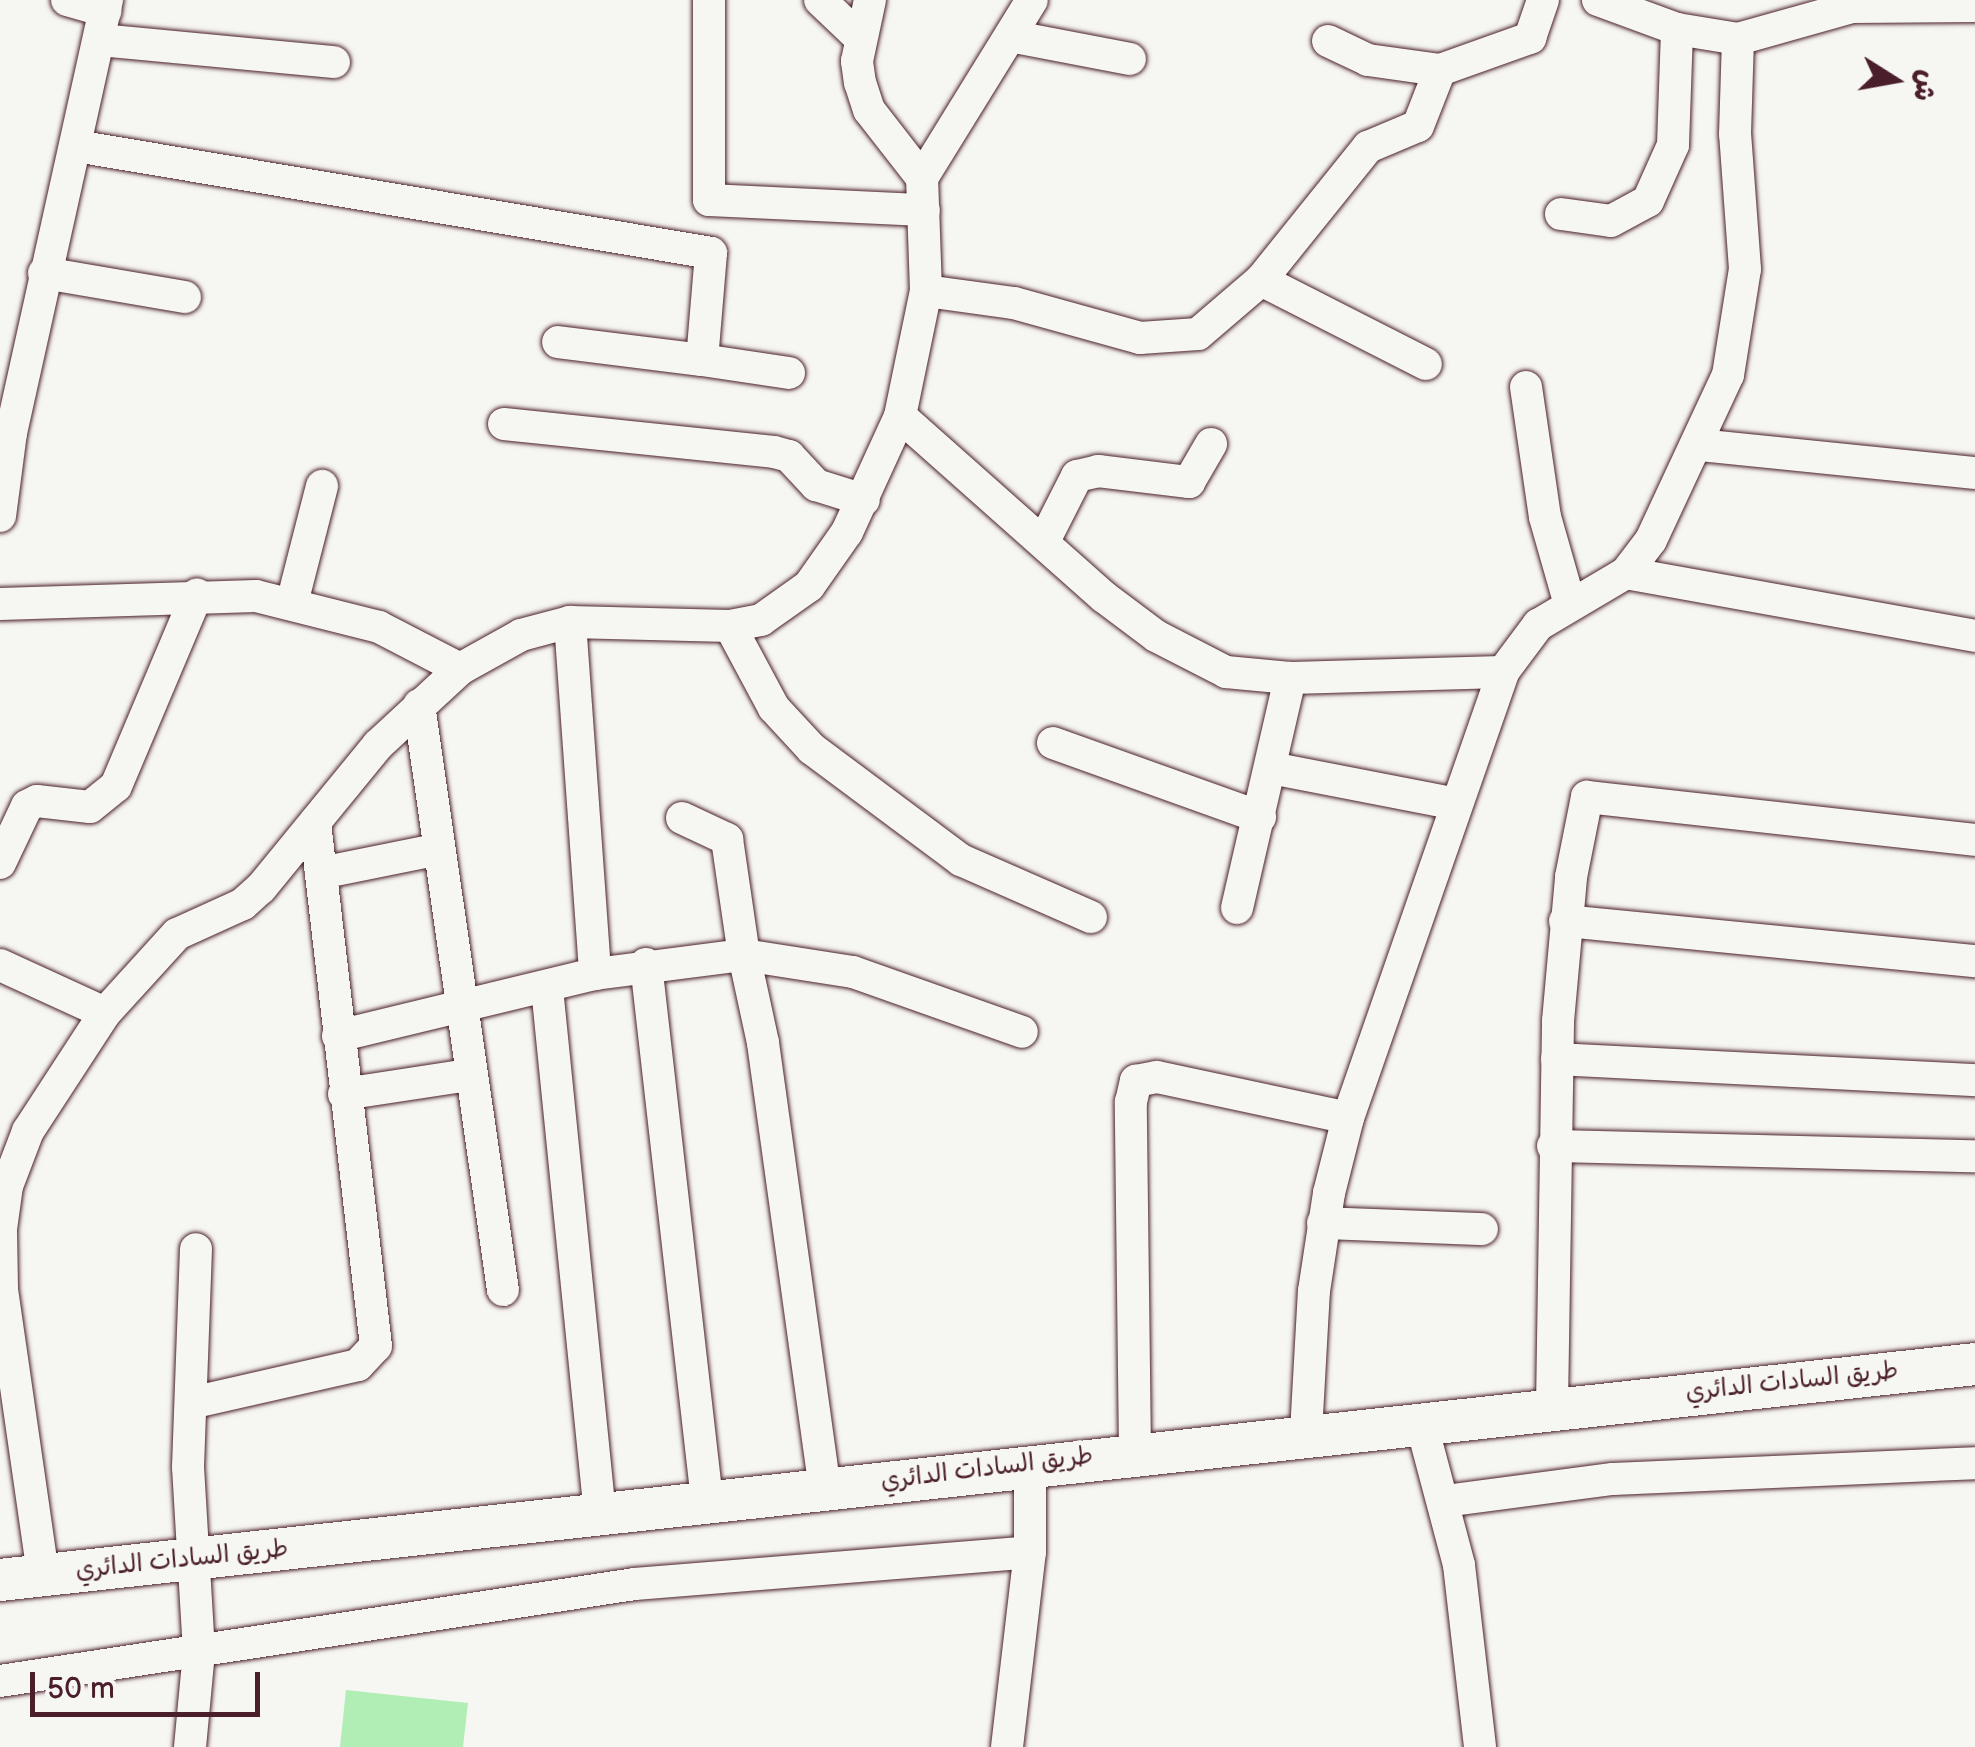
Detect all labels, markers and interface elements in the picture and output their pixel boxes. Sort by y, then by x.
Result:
north arrow [1845,30,1945,130]
text: ش [1906,68,1944,104]
street label: طريق السادات الدائري [1684,1356,1900,1408]
street label: طريق السادات الدائري [879,1441,1095,1497]
street label: طريق السادات الدائري [74,1534,290,1586]
scale bar [35,1652,265,1714]
text: 50 m [47,1671,115,1707]

